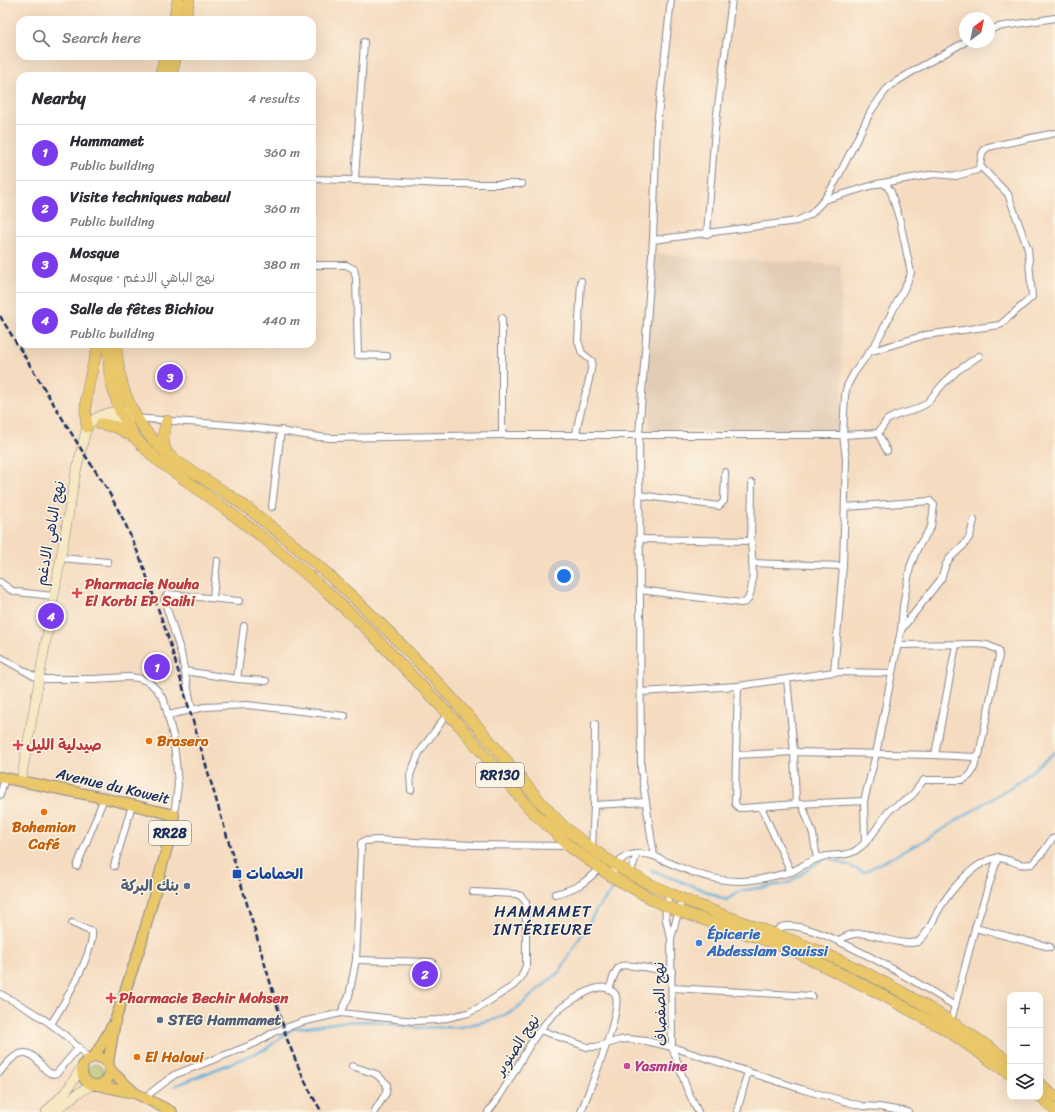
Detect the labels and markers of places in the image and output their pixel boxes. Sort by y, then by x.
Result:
pin: 3 [157,362,183,392]
place label: Pharmacie Nouha El Korbi EP Saihi [85,571,200,614]
marker: Pharmacie Nouha El Korbi EP Saihi [72,588,82,598]
pin: 4 [38,601,64,631]
pin: 1 [144,652,170,682]
place label: Brasero [157,728,209,754]
place label: صيدلية الليل [26,732,102,758]
marker: Brasero [144,736,154,746]
marker: صيدلية الليل [13,740,23,750]
marker: Bohemian Café [39,807,49,817]
place label: Bohemian Café [12,814,77,857]
place label: الحمامات [246,861,303,887]
marker: الحمامات [231,868,243,880]
place label: بنك البركة [121,873,179,899]
marker: بنك البركة [182,881,192,891]
place label: Épicerie Abdesslam Souissi [706,921,829,964]
marker: Épicerie Abdesslam Souissi [694,938,704,948]
pin: 2 [412,959,438,989]
place label: Pharmacie Bechir Mohsen [119,985,289,1011]
marker: Pharmacie Bechir Mohsen [106,993,116,1003]
place label: STEG Hammamet [167,1007,281,1033]
marker: STEG Hammamet [155,1015,165,1025]
place label: El Haloui [145,1044,205,1070]
marker: El Haloui [132,1052,142,1062]
place label: Yasmine [635,1053,688,1079]
marker: Yasmine [622,1061,632,1071]

